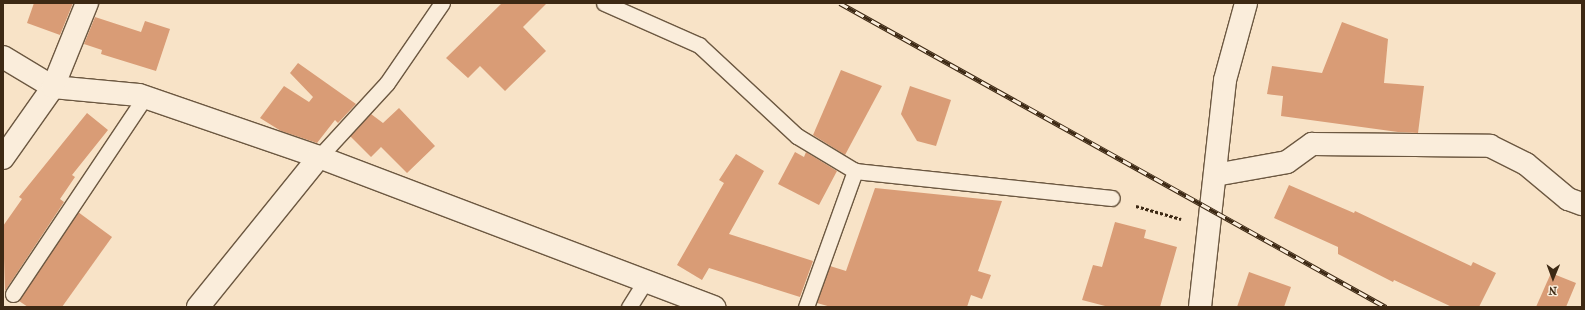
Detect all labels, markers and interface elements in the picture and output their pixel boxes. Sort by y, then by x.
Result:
north arrow [1533,258,1573,298]
text: N [1548,284,1557,297]

